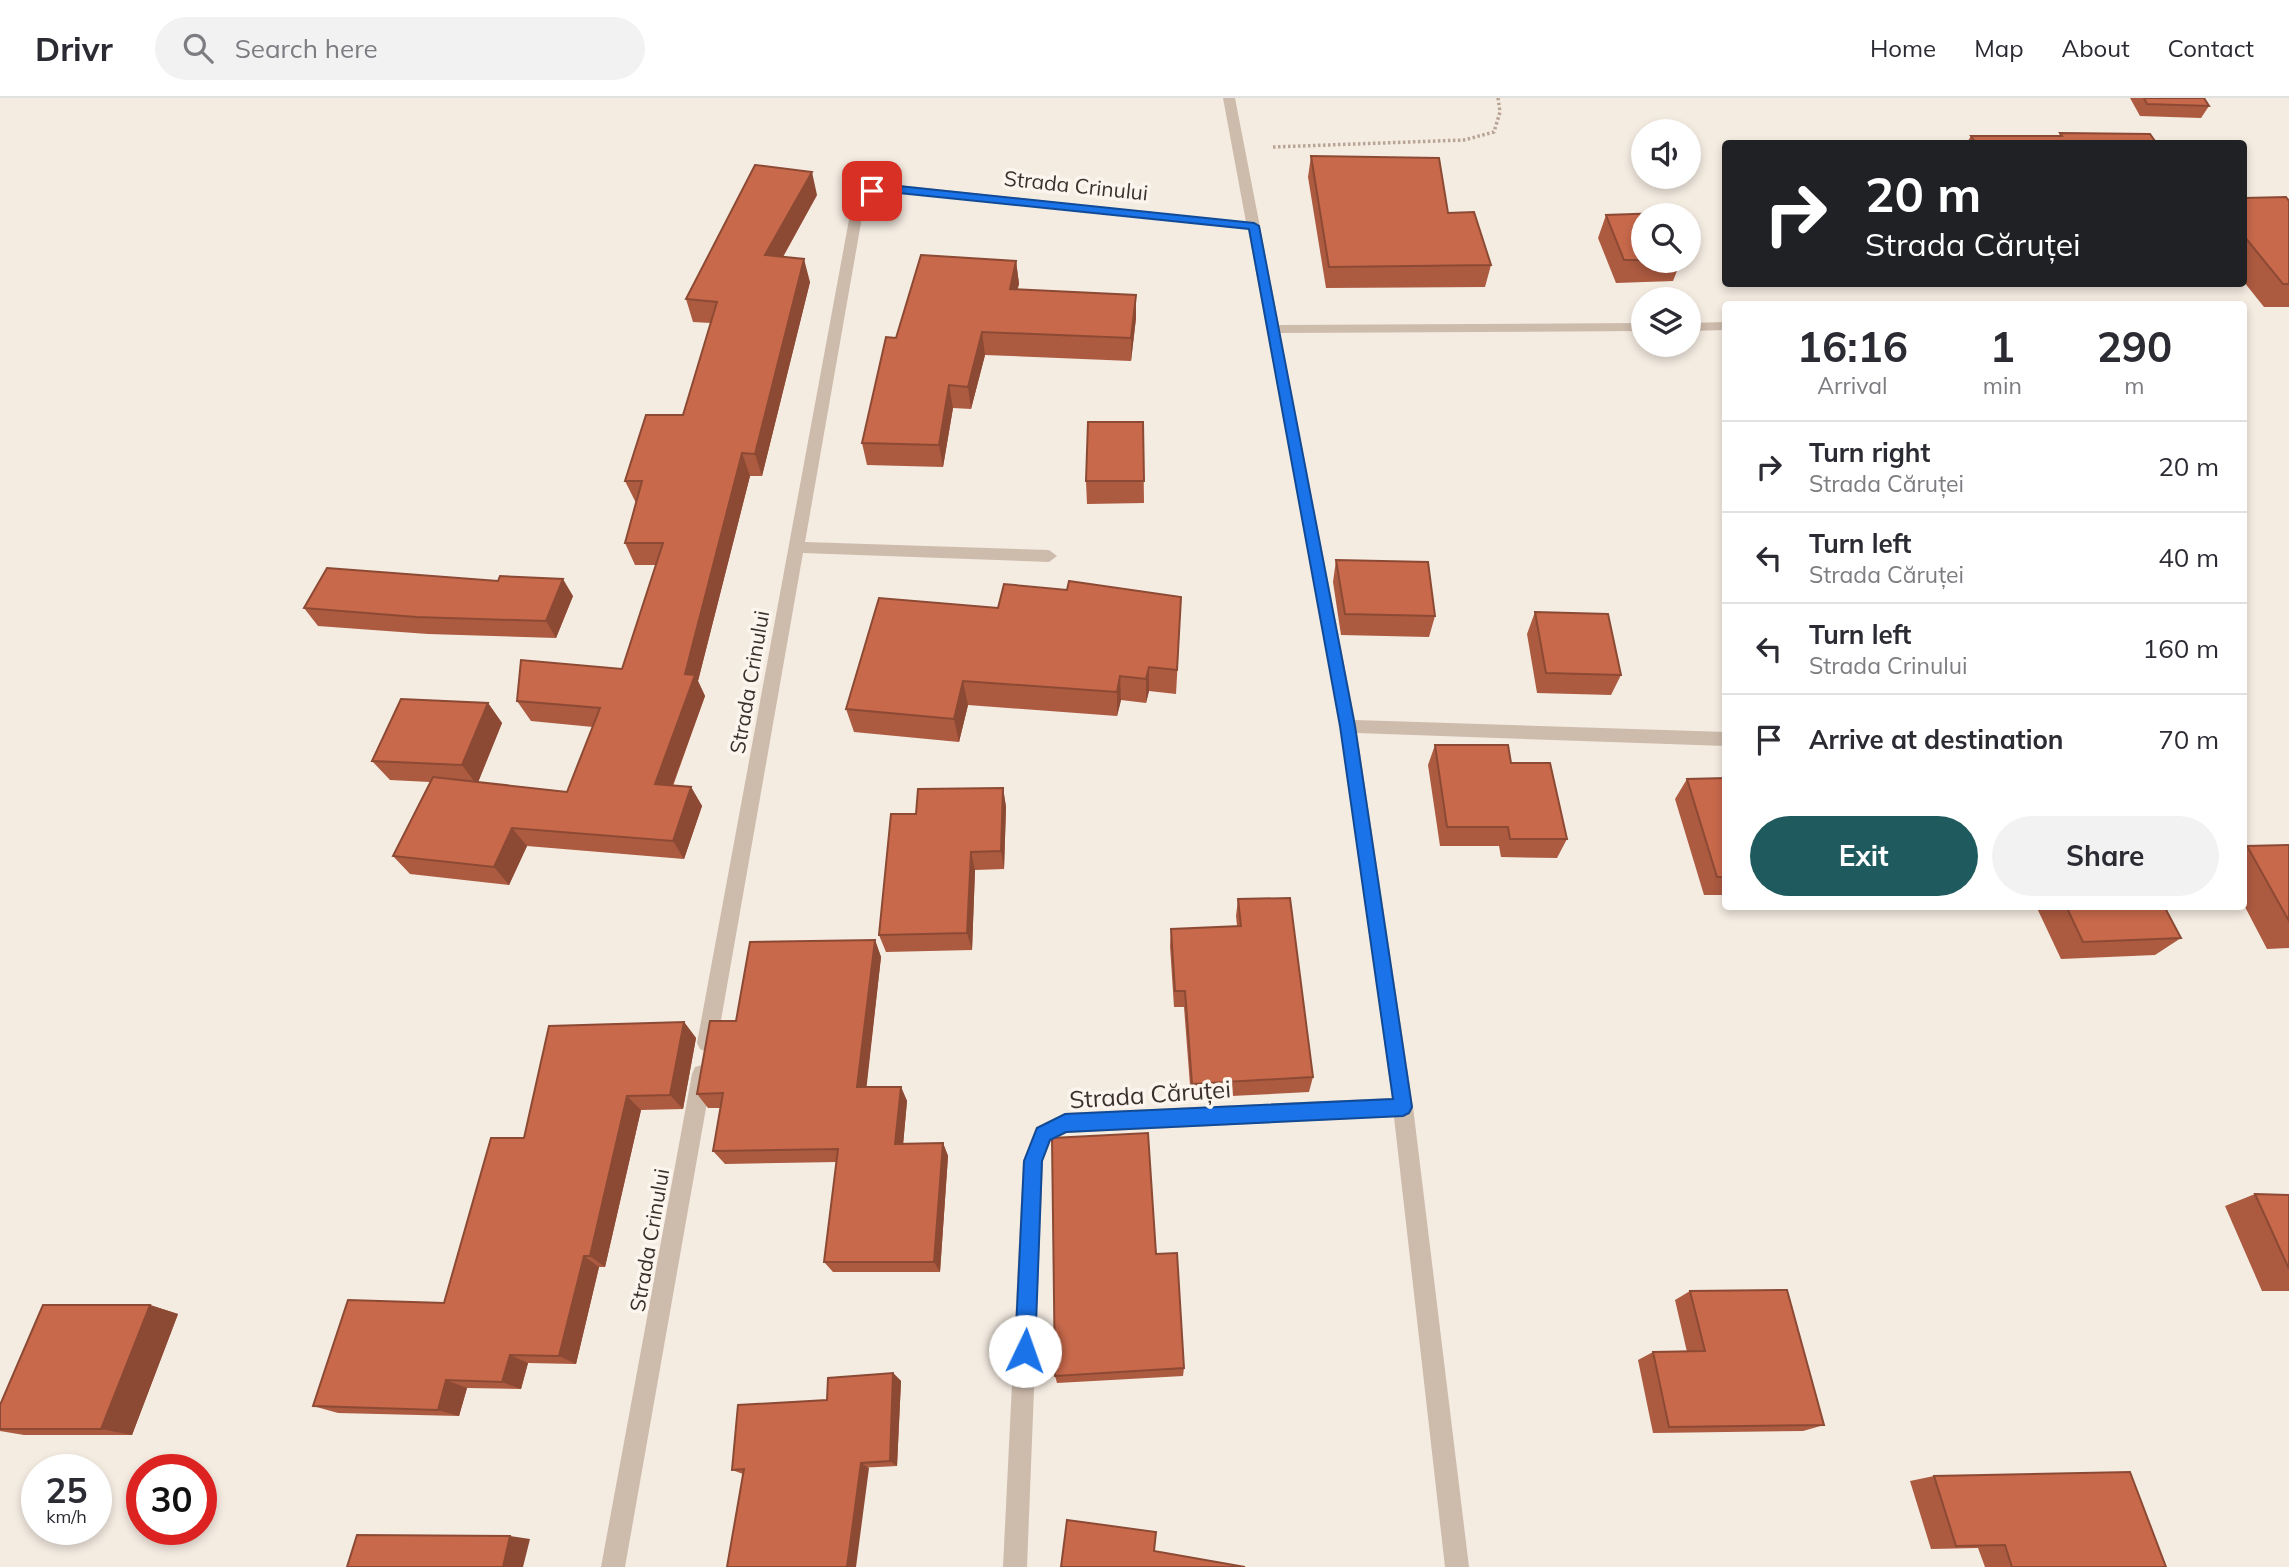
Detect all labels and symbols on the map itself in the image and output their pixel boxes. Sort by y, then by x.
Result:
pin [842,161,902,221]
street label: Strada Crinului [1003,165,1149,205]
street label: Strada Crinului [724,608,774,756]
street label: Strada Căruței [1068,1073,1232,1116]
street label: Strada Crinului [624,1166,674,1314]
position arrow [988,1314,1062,1388]
speed limit sign: 30 [126,1454,217,1545]

